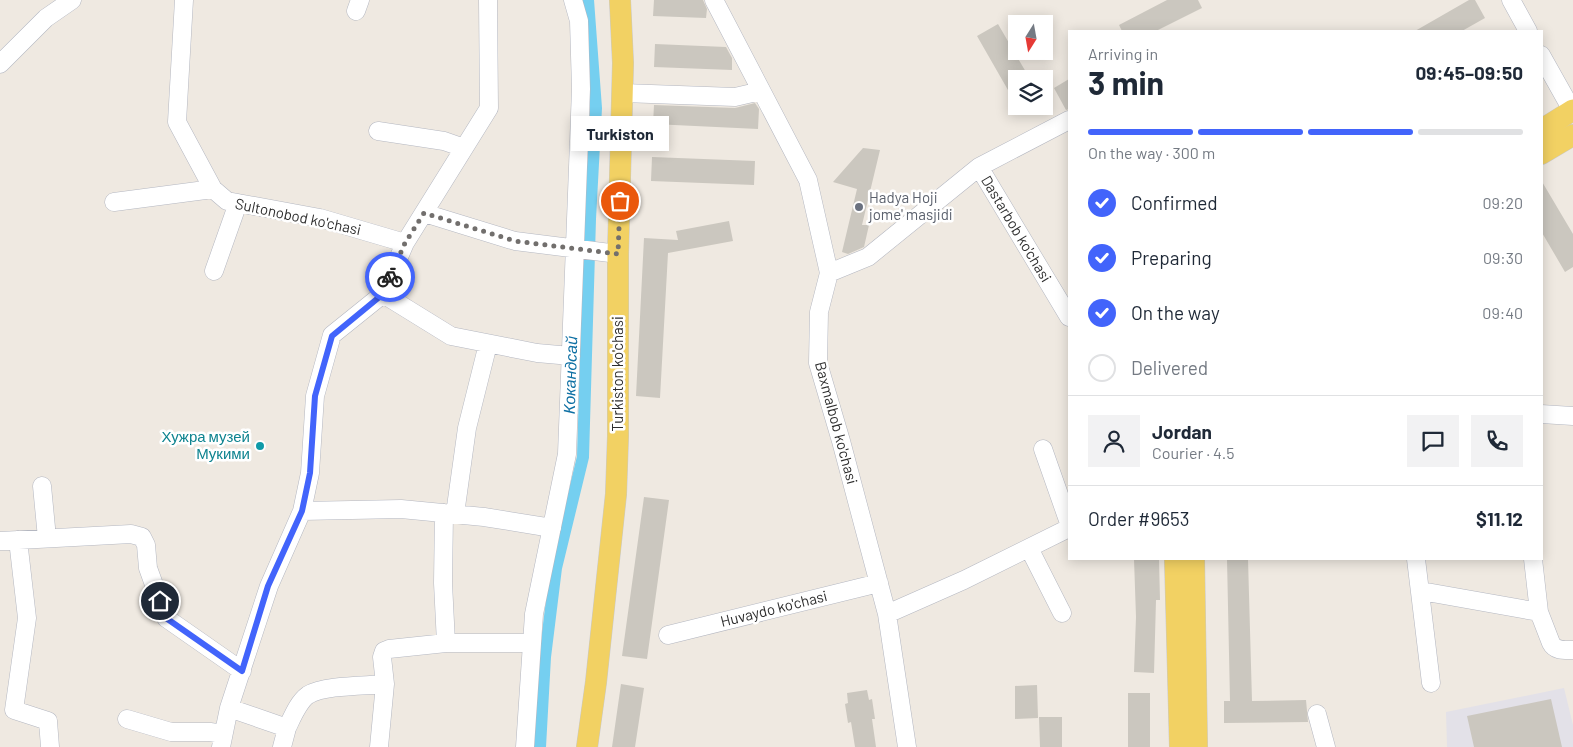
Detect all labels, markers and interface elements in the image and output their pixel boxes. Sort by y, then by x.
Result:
north arrow [1008,15,1052,60]
map controls [1008,15,1053,115]
text: Arriving in [1088,44,1158,63]
text: 09:45–09:50 [1415,61,1523,84]
text: 3 min [1088,63,1164,101]
button: layers [1008,70,1053,115]
callout: Turkiston [571,116,669,151]
text: Turkiston [586,124,654,143]
text: On the way · 300 m [1088,143,1215,162]
street label: Dastarbob ko'chasi [978,172,1056,285]
pin [599,180,641,222]
icon: bag [606,187,634,215]
place label: Hadya Hoji jome' masjidi [868,188,953,223]
icon: check [1088,189,1116,217]
text: Confirmed [1131,191,1218,214]
text: 09:20 [1483,193,1523,212]
street label: Sultonobod ko'chasi [234,194,363,238]
marker: Hadya Hoji jome' masjidi [853,201,865,213]
icon: check [1088,244,1116,272]
text: Preparing [1131,246,1212,269]
text: 09:30 [1483,248,1523,267]
courier [365,252,415,302]
icon: bike [376,263,404,291]
icon: check [1088,299,1116,327]
text: On the way [1131,301,1220,324]
text: 09:40 [1482,303,1523,322]
street label: Turkiston ko'chasi [608,316,626,432]
water label: Кокандсай [559,335,580,414]
text: Delivered [1131,356,1208,379]
street label: Baxmalbob ko'chasi [812,359,862,486]
button: person [1088,415,1140,467]
button: chat [1407,415,1459,467]
button: phone [1471,415,1523,467]
text: Jordan [1152,420,1212,443]
place label: Хужра музей Мукими [162,427,250,462]
marker: Хужра музей Мукими [254,440,266,452]
text: Courier · 4.5 [1152,443,1235,462]
text: Order #9653 [1088,507,1190,530]
text: $11.12 [1476,507,1523,530]
pin [139,580,181,622]
street label: Huvaydo ko'chasi [718,586,829,630]
icon: home [146,587,174,615]

